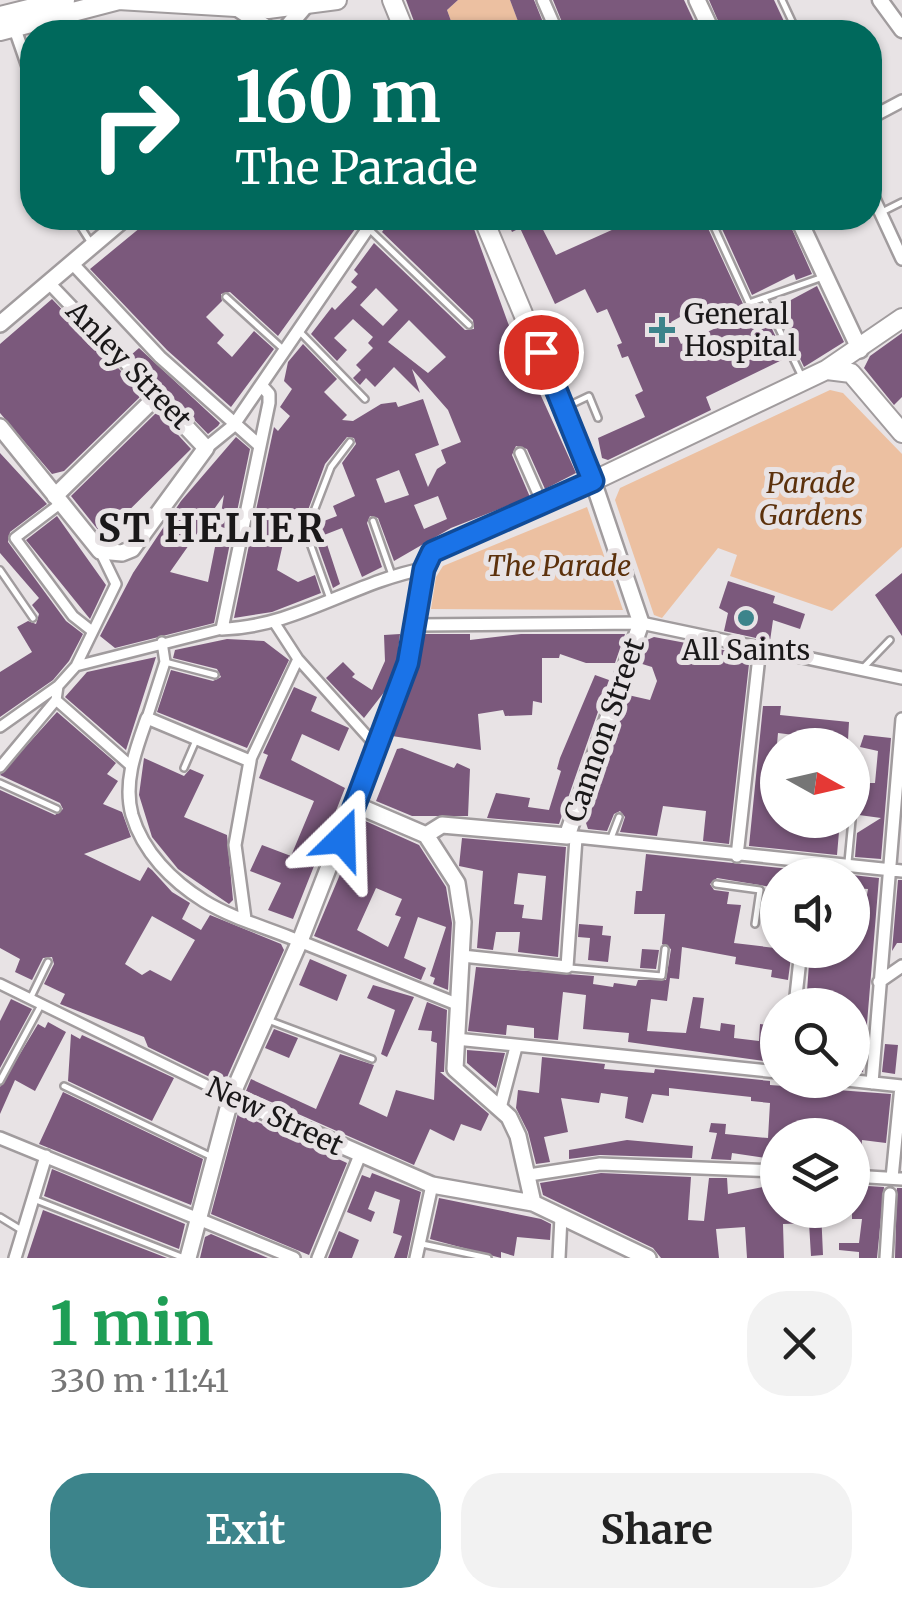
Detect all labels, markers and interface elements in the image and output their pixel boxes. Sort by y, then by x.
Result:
text: 160 m [235,53,441,141]
icon: right [70,60,200,190]
text: The Parade [235,140,478,196]
street label: Anley Street [58,293,199,437]
place label: General Hospital [684,296,797,364]
pin [499,310,584,395]
marker: General Hospital [649,317,675,343]
icon: arrive [514,325,569,380]
park label: Parade Gardens [759,465,863,533]
district label: ST HELIER [98,505,326,552]
park label: The Parade [487,548,631,584]
marker: All Saints [735,607,757,629]
place label: All Saints [681,632,810,668]
street label: Cannon Street [556,633,652,827]
north arrow [760,728,870,838]
map controls [760,728,870,1228]
position arrow [290,787,394,891]
button: sound [760,858,870,968]
button: search [760,988,870,1098]
street label: New Street [201,1069,349,1163]
button: layers [760,1118,870,1228]
text: 1 min [50,1286,213,1361]
button: close [747,1291,852,1396]
text: 330 m · 11:41 [50,1361,229,1401]
button: Exit [50,1473,441,1588]
button: Share [461,1473,852,1588]

